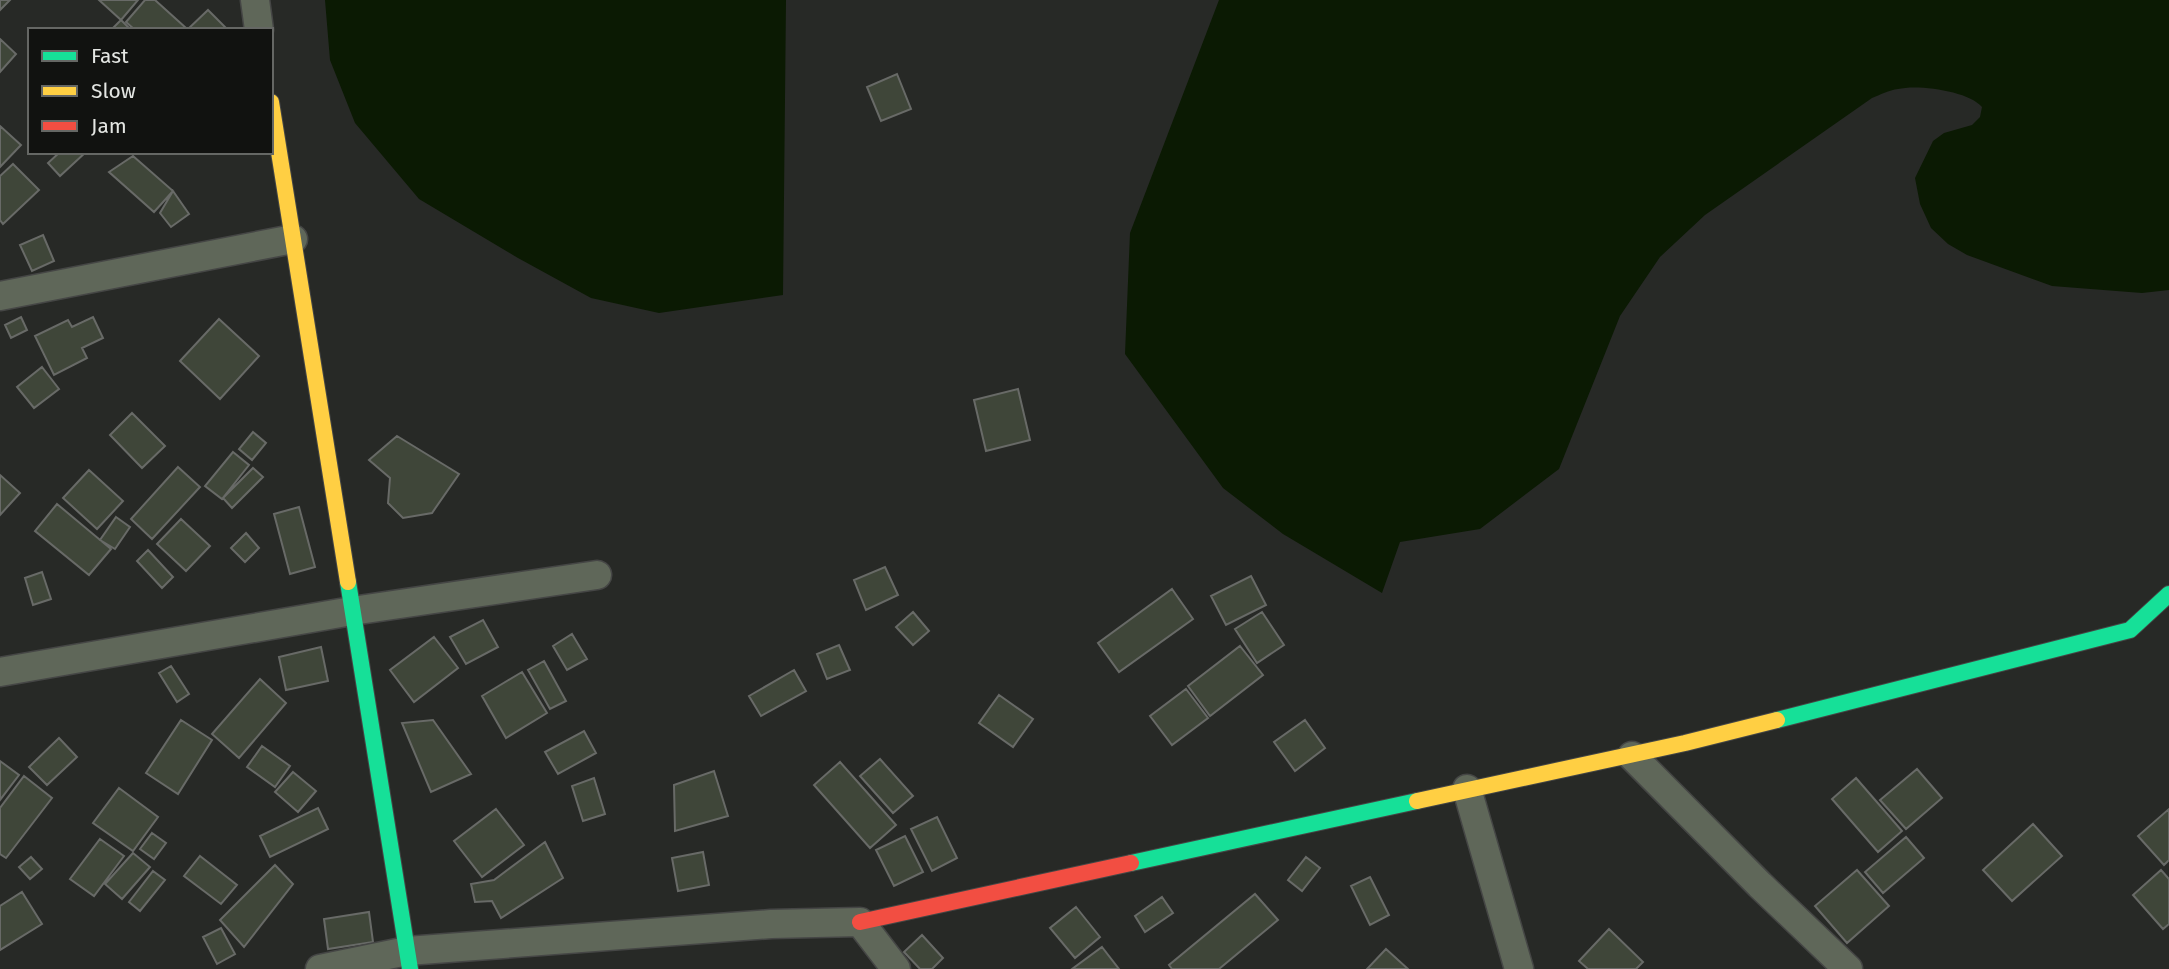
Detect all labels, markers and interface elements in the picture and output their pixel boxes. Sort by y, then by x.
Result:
legend [28,28,273,154]
text: Fast [91,43,129,69]
text: Slow [91,78,136,104]
text: Jam [91,113,127,139]

